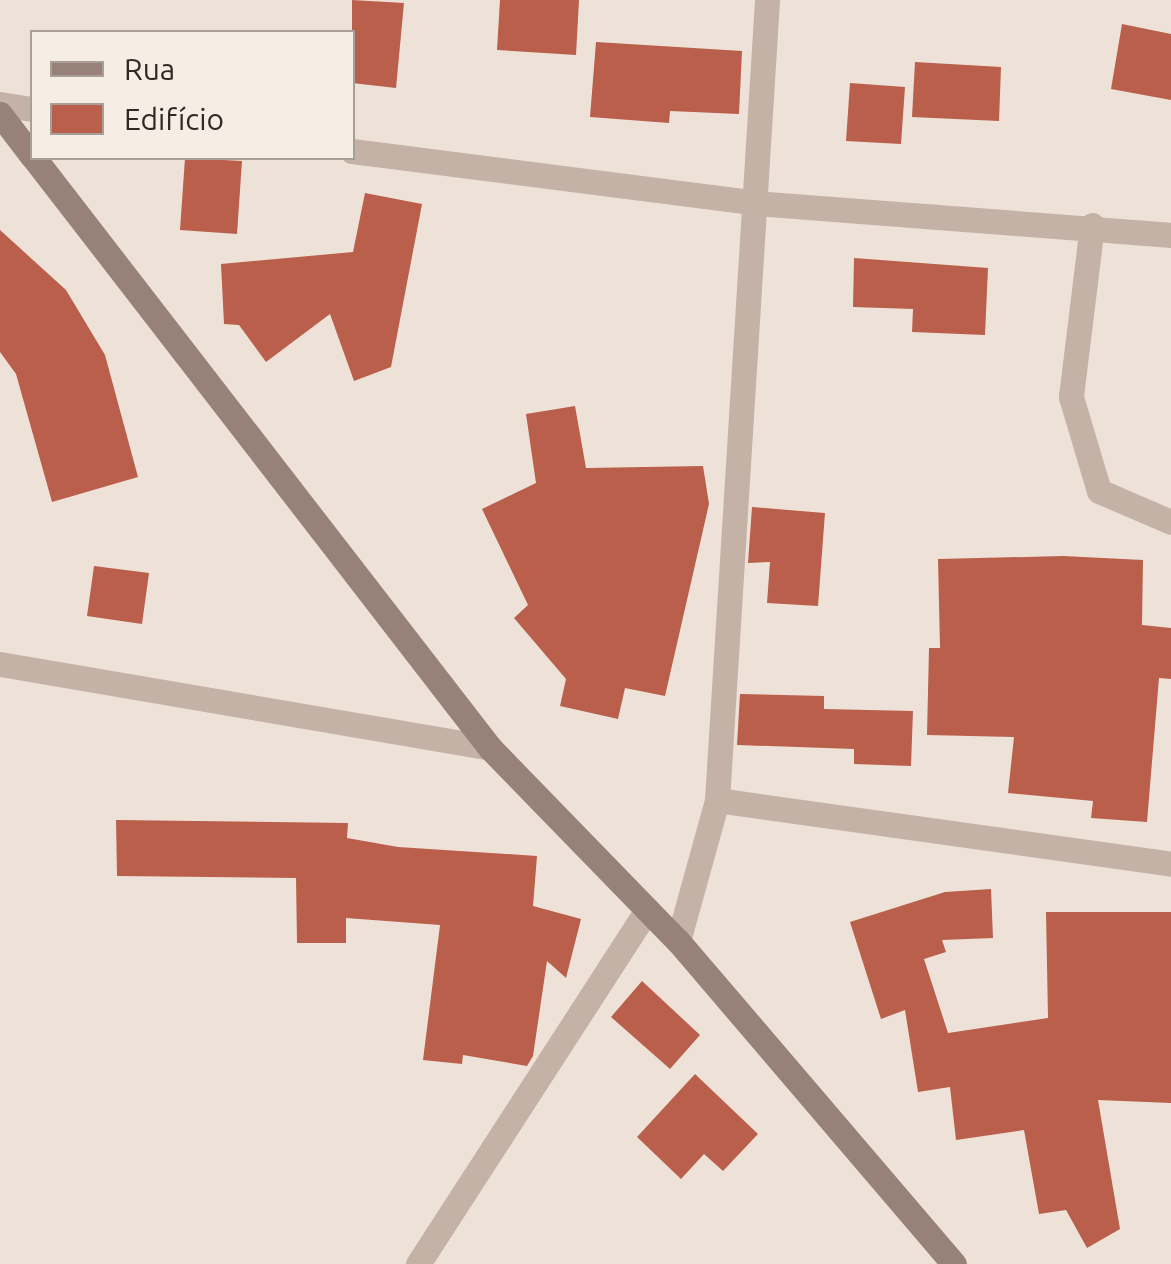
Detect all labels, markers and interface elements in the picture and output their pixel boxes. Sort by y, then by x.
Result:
legend [30,30,355,160]
text: Rua [124,52,175,86]
text: Edifício [124,102,224,136]

